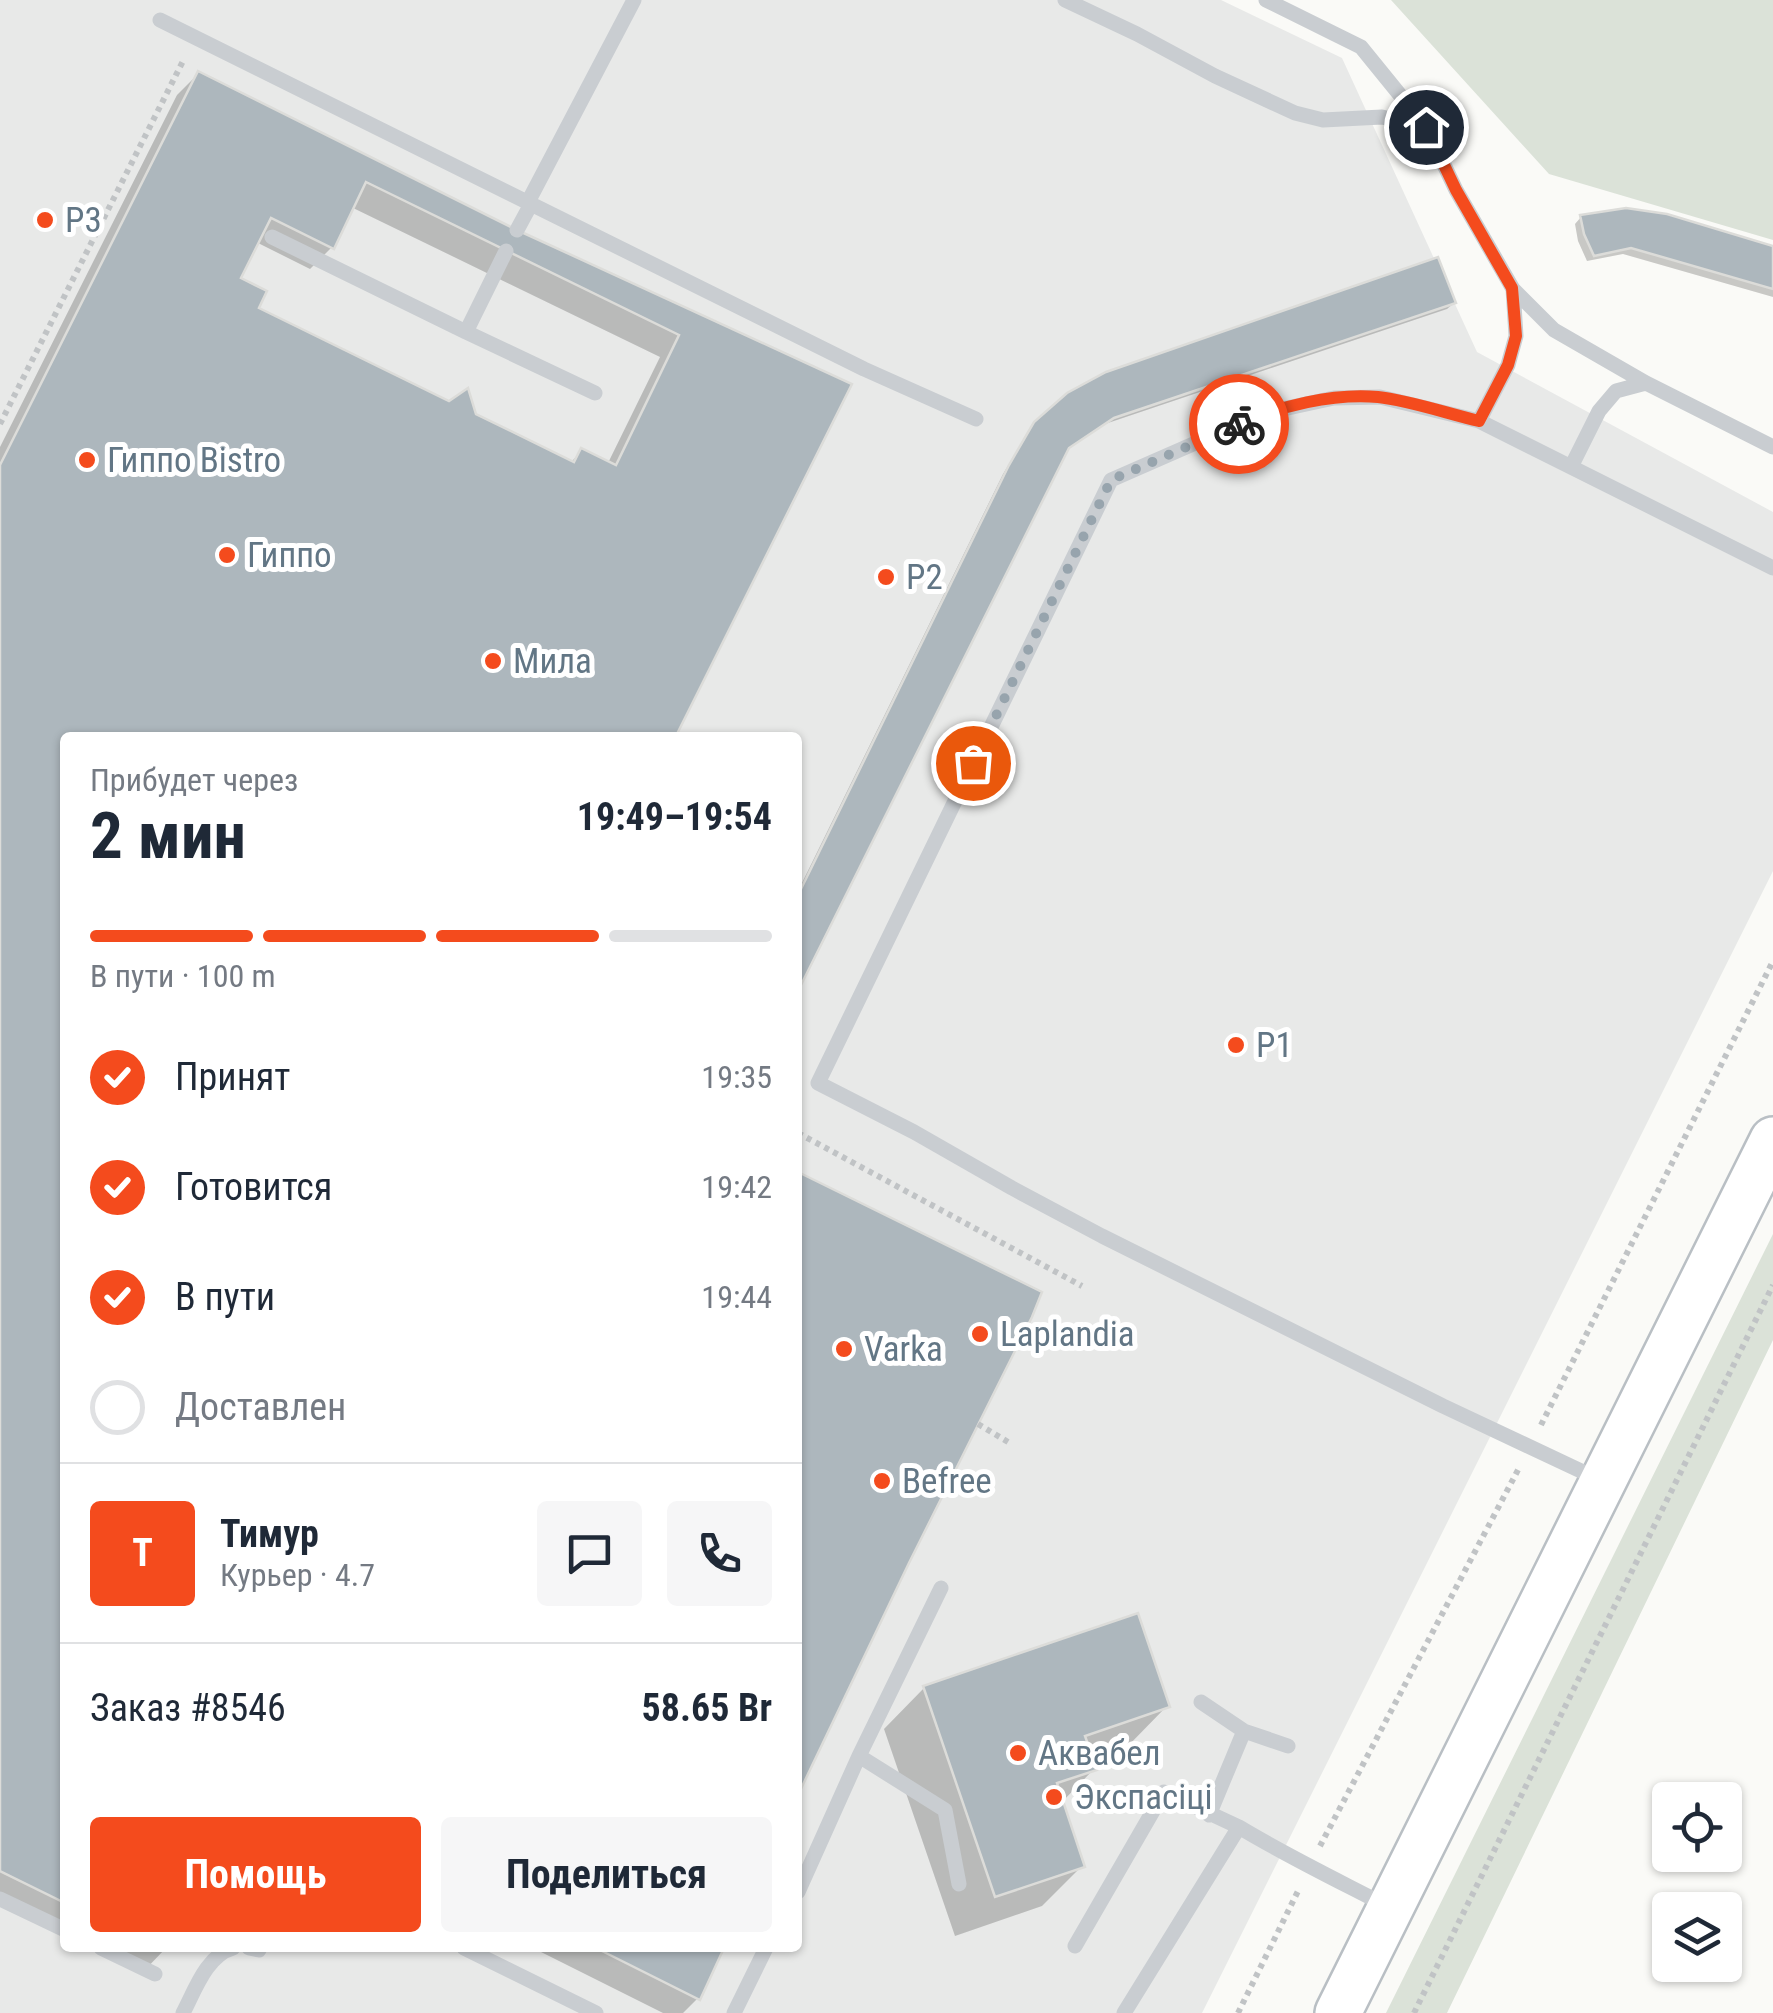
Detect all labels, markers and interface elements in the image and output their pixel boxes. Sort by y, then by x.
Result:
pin [1384,85,1469,170]
icon: home [1399,100,1454,155]
place label: P3 [65,200,102,241]
marker: P3 [34,209,56,231]
courier [1189,374,1289,474]
icon: bike [1212,397,1267,452]
place label: Гиппо Bistro [107,440,281,481]
marker: Гиппо Bistro [76,449,98,471]
place label: Гиппо [247,535,332,576]
marker: Гиппо [216,544,238,566]
place label: P2 [906,557,943,598]
marker: P2 [875,566,897,588]
place label: Мила [513,641,592,682]
marker: Мила [482,650,504,672]
pin [931,721,1016,806]
icon: bag [946,736,1001,791]
text: Прибудет через [90,761,298,799]
text: 19:49–19:54 [577,795,772,839]
text: 2 мин [90,798,246,874]
text: В пути · 100 m [90,957,276,995]
place label: P1 [1256,1025,1293,1066]
marker: P1 [1225,1034,1247,1056]
icon: check [90,1050,145,1105]
text: Принят [175,1055,291,1099]
text: 19:35 [701,1058,772,1096]
icon: check [90,1160,145,1215]
text: Готовится [175,1165,332,1209]
text: 19:42 [701,1168,772,1206]
icon: check [90,1270,145,1325]
text: В пути [175,1275,275,1319]
text: 19:44 [701,1278,772,1316]
place label: Laplandia [1000,1314,1135,1355]
marker: Laplandia [969,1323,991,1345]
place label: Varka [864,1329,943,1370]
marker: Varka [833,1338,855,1360]
text: Доставлен [175,1385,346,1429]
place label: Befree [902,1461,992,1502]
marker: Befree [871,1470,893,1492]
button: chat [537,1501,642,1606]
button: phone [667,1501,772,1606]
text: Тимур [220,1512,319,1556]
text: Т [132,1531,153,1575]
text: Курьер · 4.7 [220,1556,375,1594]
text: Заказ #8546 [90,1686,286,1730]
text: 58.65 Br [641,1686,772,1730]
place label: Аквабел [1038,1733,1161,1774]
marker: Аквабел [1007,1742,1029,1764]
place label: Экспасіці [1074,1777,1213,1818]
map controls [1652,1782,1742,1982]
button: locate [1652,1782,1742,1872]
marker: Экспасіці [1043,1786,1065,1808]
button: Помощь [90,1817,421,1932]
button: Поделиться [441,1817,772,1932]
button: layers [1652,1892,1742,1982]

